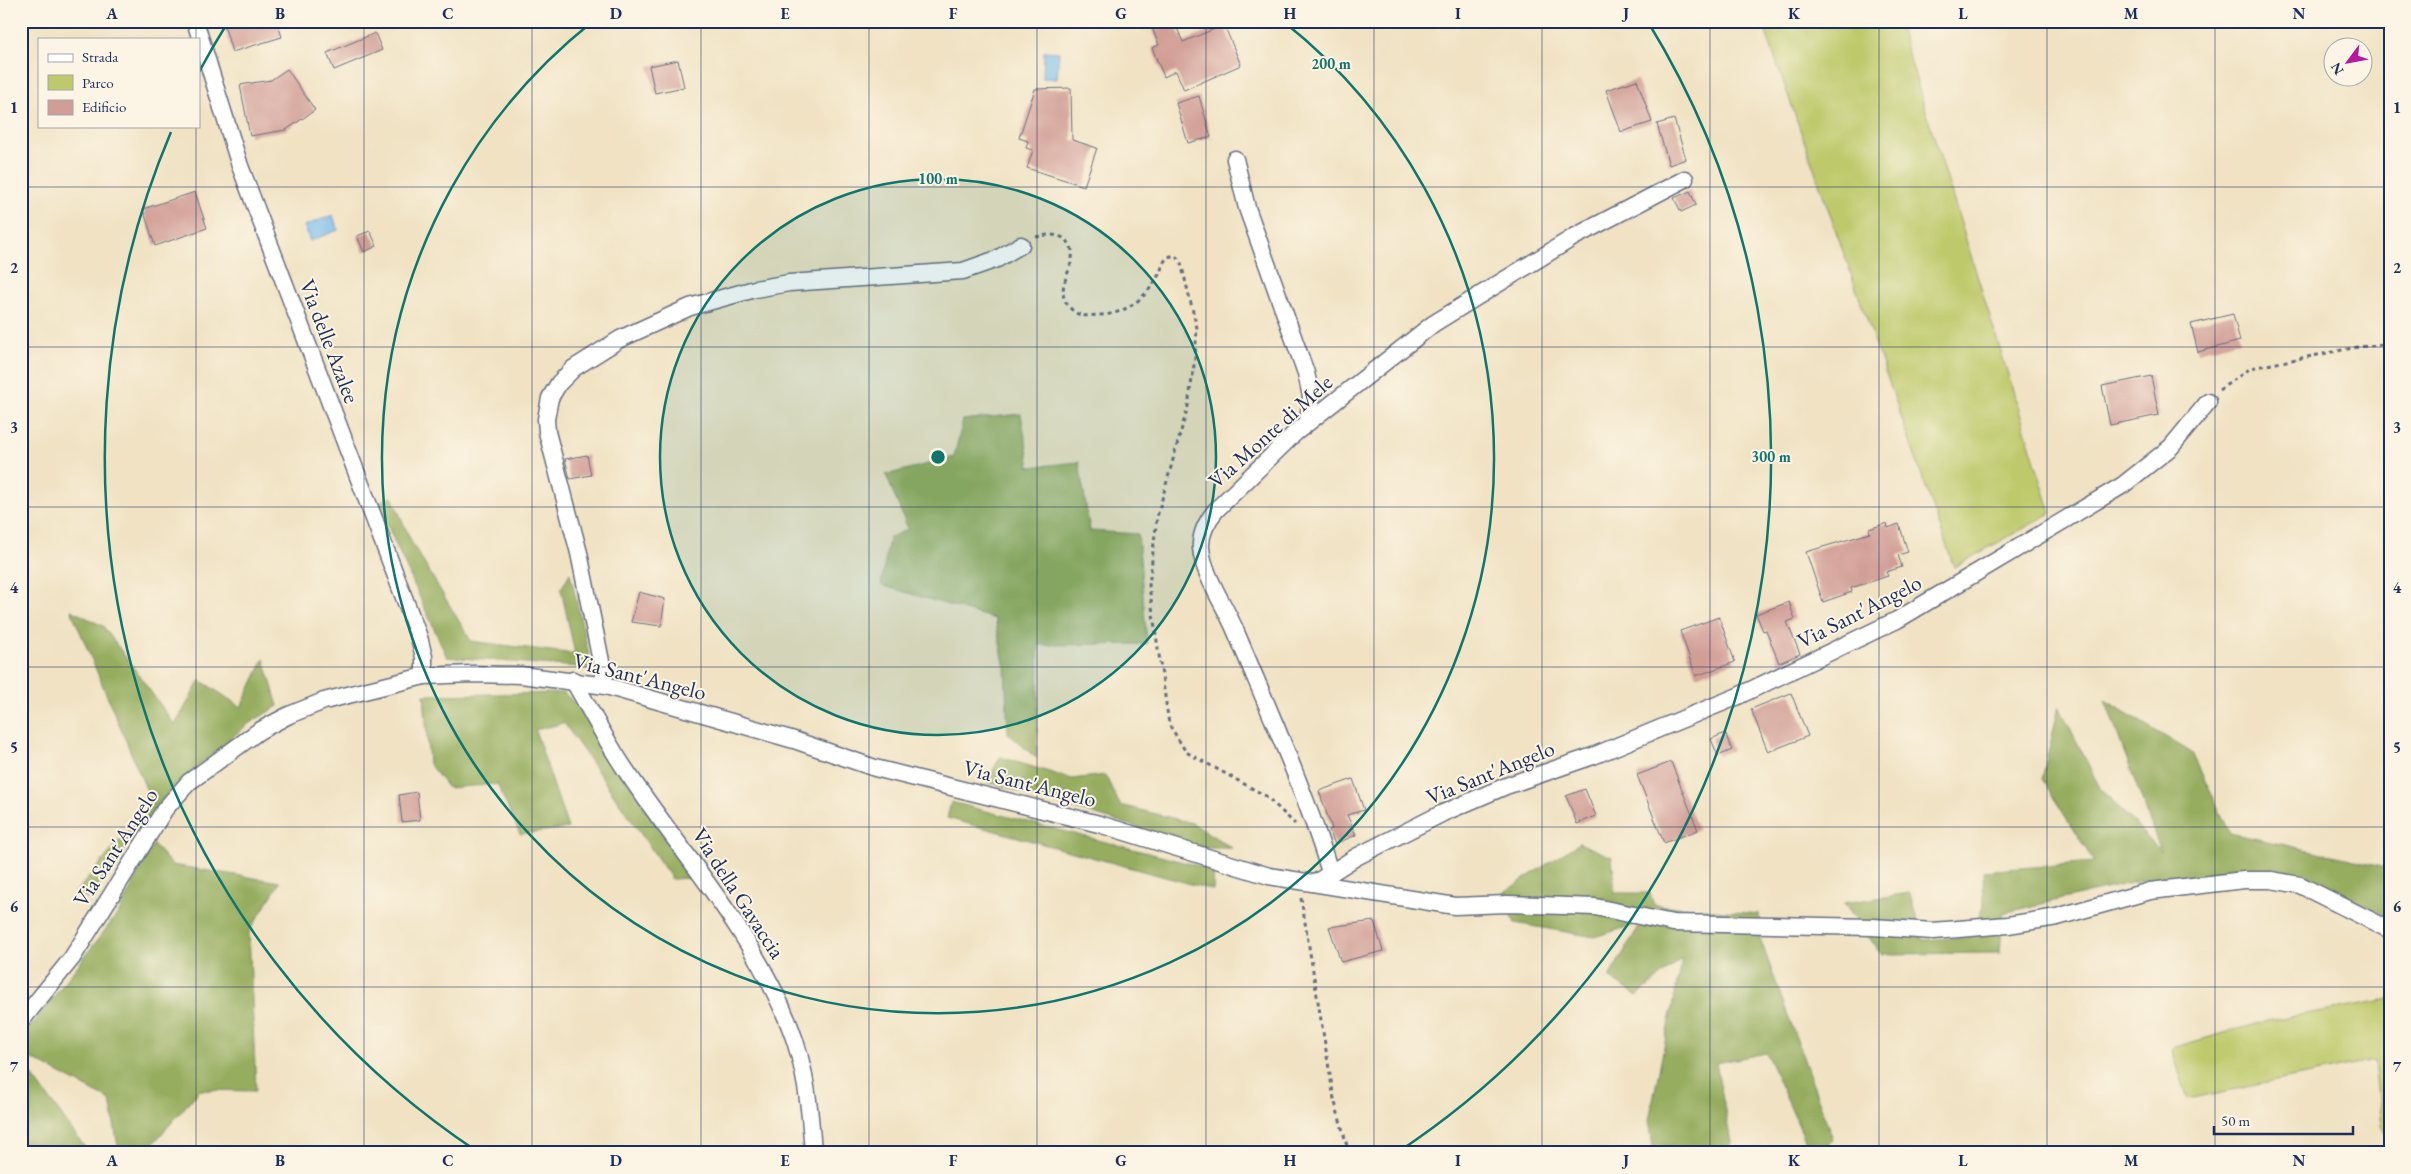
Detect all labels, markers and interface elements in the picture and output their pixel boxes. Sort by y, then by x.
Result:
text: A [105,3,118,24]
text: B [275,3,285,24]
text: C [442,3,454,24]
text: D [610,3,622,24]
text: E [780,3,790,24]
text: F [949,3,958,24]
text: G [1115,3,1127,24]
text: H [1284,3,1297,24]
text: I [1455,3,1461,24]
text: J [1621,3,1629,24]
text: K [1788,3,1801,24]
text: L [1958,3,1968,24]
text: M [2124,3,2139,24]
text: N [2293,3,2306,24]
legend [38,38,200,128]
north arrow [2324,38,2374,88]
text: Strada [82,47,118,66]
text: 200 m [1311,54,1351,73]
text: N [2326,59,2348,78]
text: Parco [82,73,114,92]
text: 1 [10,97,18,118]
text: Edificio [82,97,126,116]
text: 1 [2393,97,2401,118]
text: 100 m [918,169,958,188]
text: 2 [10,257,19,278]
text: 2 [2393,257,2402,278]
street label: Via delle Azalee [293,275,367,408]
street label: Via Monte di Mele [1202,368,1339,495]
text: 3 [10,417,18,438]
text: 3 [2393,417,2401,438]
text: 300 m [1751,447,1791,466]
centre of rings [929,448,947,466]
street label: Via Sant'Angelo [1792,568,1926,655]
text: 4 [10,577,19,598]
text: 4 [2393,577,2402,598]
street label: Via Sant'Angelo [570,646,709,707]
street label: Via Sant'Angelo [1422,734,1559,811]
text: 5 [10,737,18,758]
text: 5 [2393,737,2401,758]
street label: Via Sant'Angelo [960,753,1099,814]
street label: Via Sant'Angelo [66,782,165,912]
street label: Via della Gavaccia [685,822,792,964]
text: 6 [10,896,19,917]
text: 6 [2393,896,2402,917]
text: 7 [10,1056,19,1077]
text: 7 [2393,1056,2402,1077]
scale bar [2214,1104,2352,1136]
text: 50 m [2221,1111,2250,1130]
text: A [105,1150,118,1171]
text: B [275,1150,285,1171]
text: C [442,1150,454,1171]
text: D [610,1150,622,1171]
text: E [780,1150,790,1171]
text: F [949,1150,958,1171]
text: G [1115,1150,1127,1171]
text: H [1284,1150,1297,1171]
text: I [1455,1150,1461,1171]
text: J [1621,1150,1629,1171]
text: K [1788,1150,1801,1171]
text: L [1958,1150,1968,1171]
text: M [2124,1150,2139,1171]
text: N [2293,1150,2306,1171]

